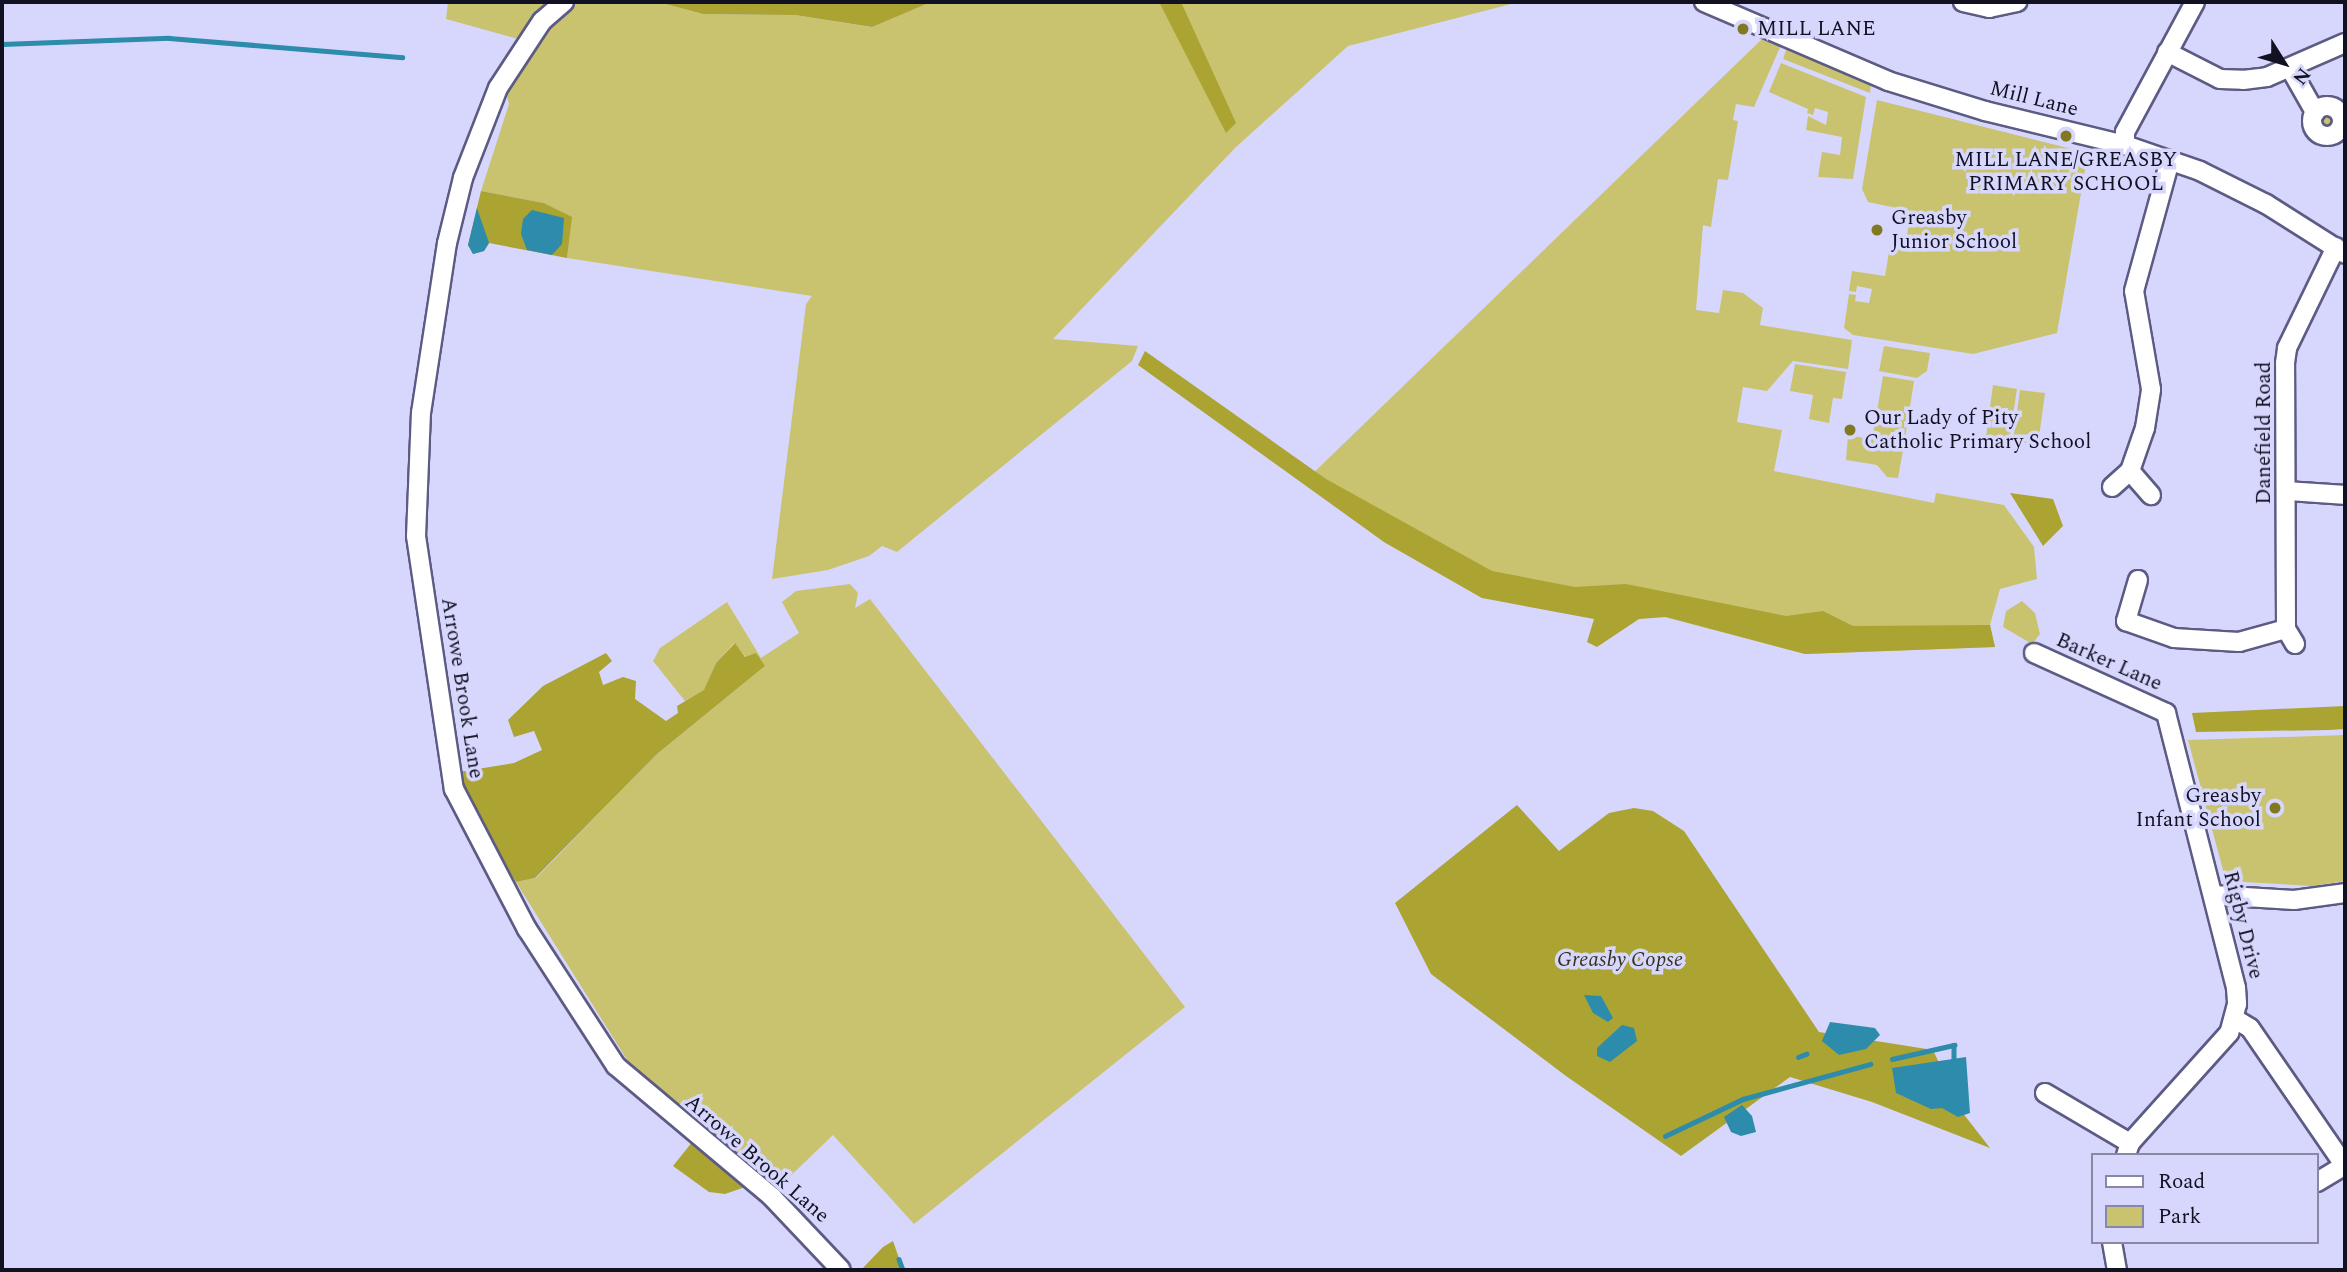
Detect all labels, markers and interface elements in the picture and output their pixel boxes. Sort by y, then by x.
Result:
place label: MILL LANE [1757,16,1876,42]
marker: MILL LANE [1735,21,1751,37]
north arrow [2249,28,2319,98]
text: N [2285,61,2317,91]
street label: Mill Lane [1987,76,2081,122]
marker: MILL LANE/GREASBY PRIMARY SCHOOL [2058,128,2074,144]
place label: MILL LANE/GREASBY PRIMARY SCHOOL [1955,147,2177,197]
place label: Greasby Junior School [1891,205,2017,255]
marker: Greasby Junior School [1869,222,1885,238]
street label: Danefield Road [2251,361,2277,505]
place label: Our Lady of Pity Catholic Primary School [1864,405,2091,455]
marker: Our Lady of Pity Catholic Primary School [1842,422,1858,438]
street label: Arrowe Brook Lane [435,596,489,780]
street label: Barker Lane [2052,627,2166,697]
place label: Greasby Infant School [2136,783,2261,833]
marker: Greasby Infant School [2267,800,2283,816]
street label: Rigby Drive [2217,868,2269,982]
park label: Greasby Copse [1557,947,1683,973]
street label: Arrowe Brook Lane [680,1090,834,1228]
legend [2092,1153,2319,1244]
text: Road [2158,1166,2205,1198]
text: Park [2158,1201,2201,1233]

